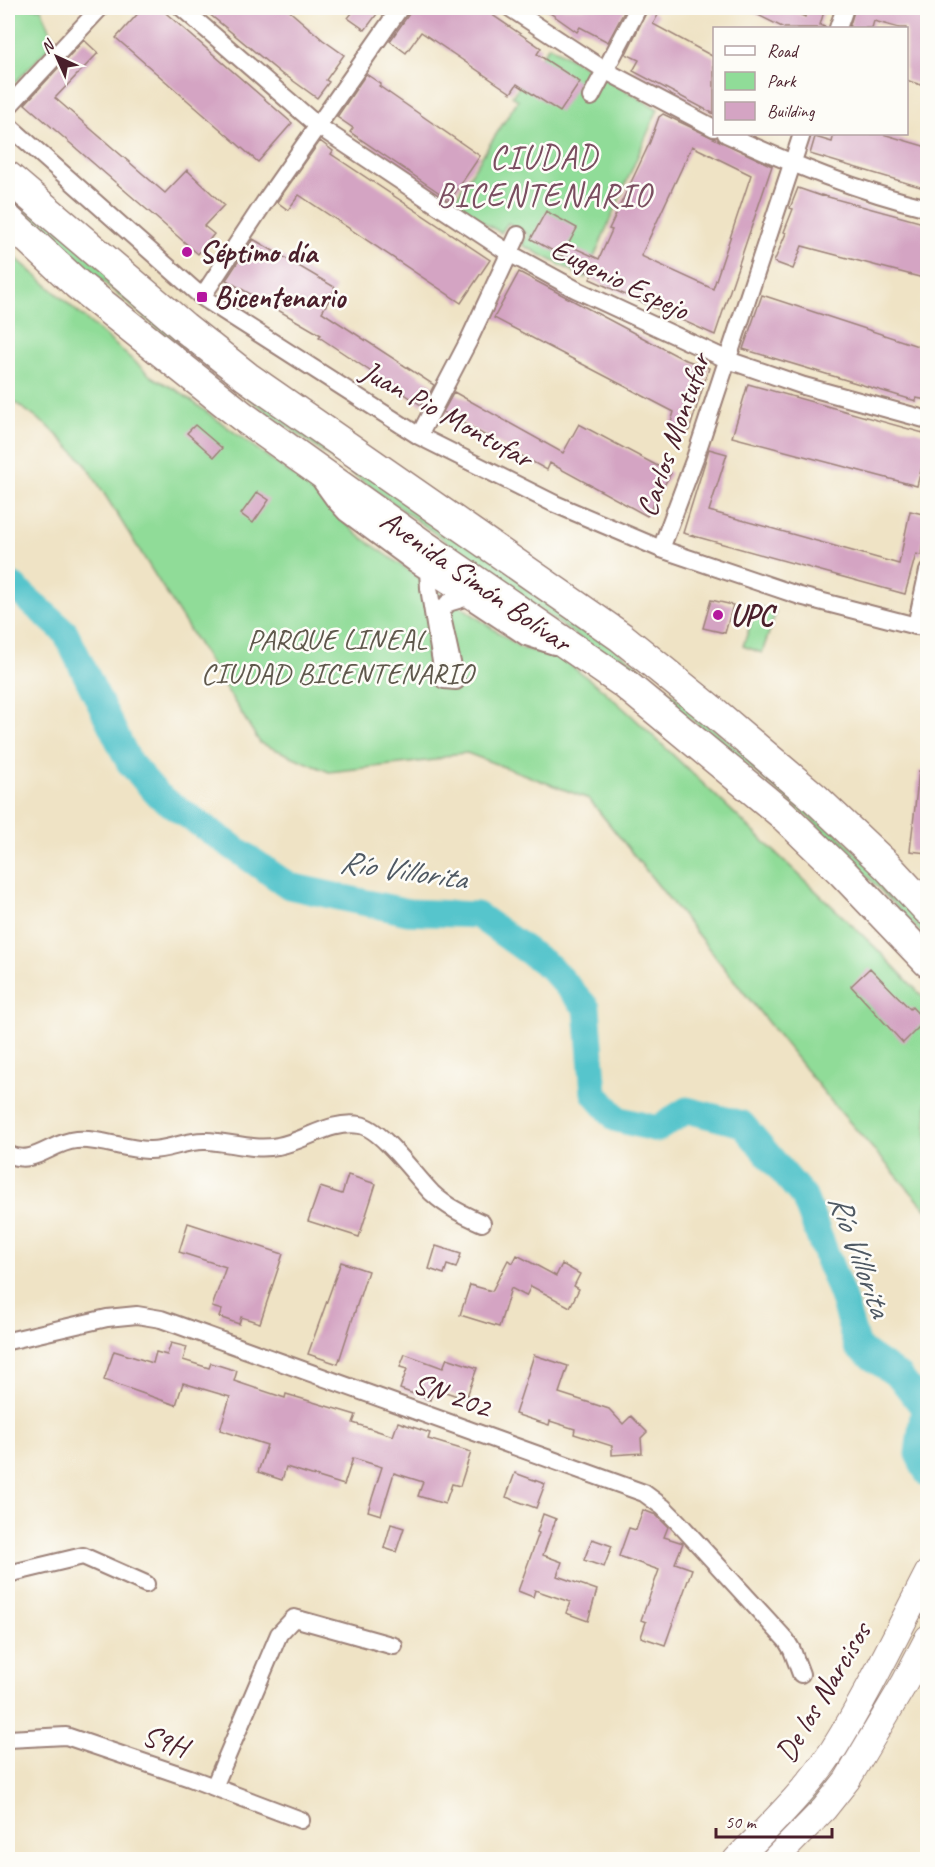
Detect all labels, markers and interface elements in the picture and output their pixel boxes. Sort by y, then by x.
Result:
north arrow [27,27,87,87]
legend [713,27,908,135]
text: N [37,34,60,58]
text: Road [767,40,800,62]
text: Park [767,70,797,92]
text: Building [767,100,816,122]
district label: CIUDAD BICENTENARIO [436,136,654,216]
street label: Eugenio Espejo [545,229,696,329]
place label: Séptimo día [199,233,320,271]
marker: Séptimo día [180,245,194,259]
place label: Bicentenario [214,278,347,316]
marker: Bicentenario [195,290,209,304]
street label: Carlos Montufar [627,346,720,521]
street label: Juan Pio Montufar [353,350,542,478]
street label: Avenida Simón Bolívar [373,501,581,662]
place label: UPC [730,596,778,634]
marker: UPC [711,608,725,622]
park label: PARQUE LINEAL CIUDAD BICENTENARIO [201,620,476,692]
water label: Río Villorita [337,841,472,900]
water label: Río Villorita [819,1188,902,1325]
street label: SN 202 [408,1364,498,1427]
street label: De los Narcisos [766,1613,881,1769]
street label: S9H [138,1716,197,1768]
scale bar [716,1801,832,1839]
text: 50 m [725,1811,758,1833]

